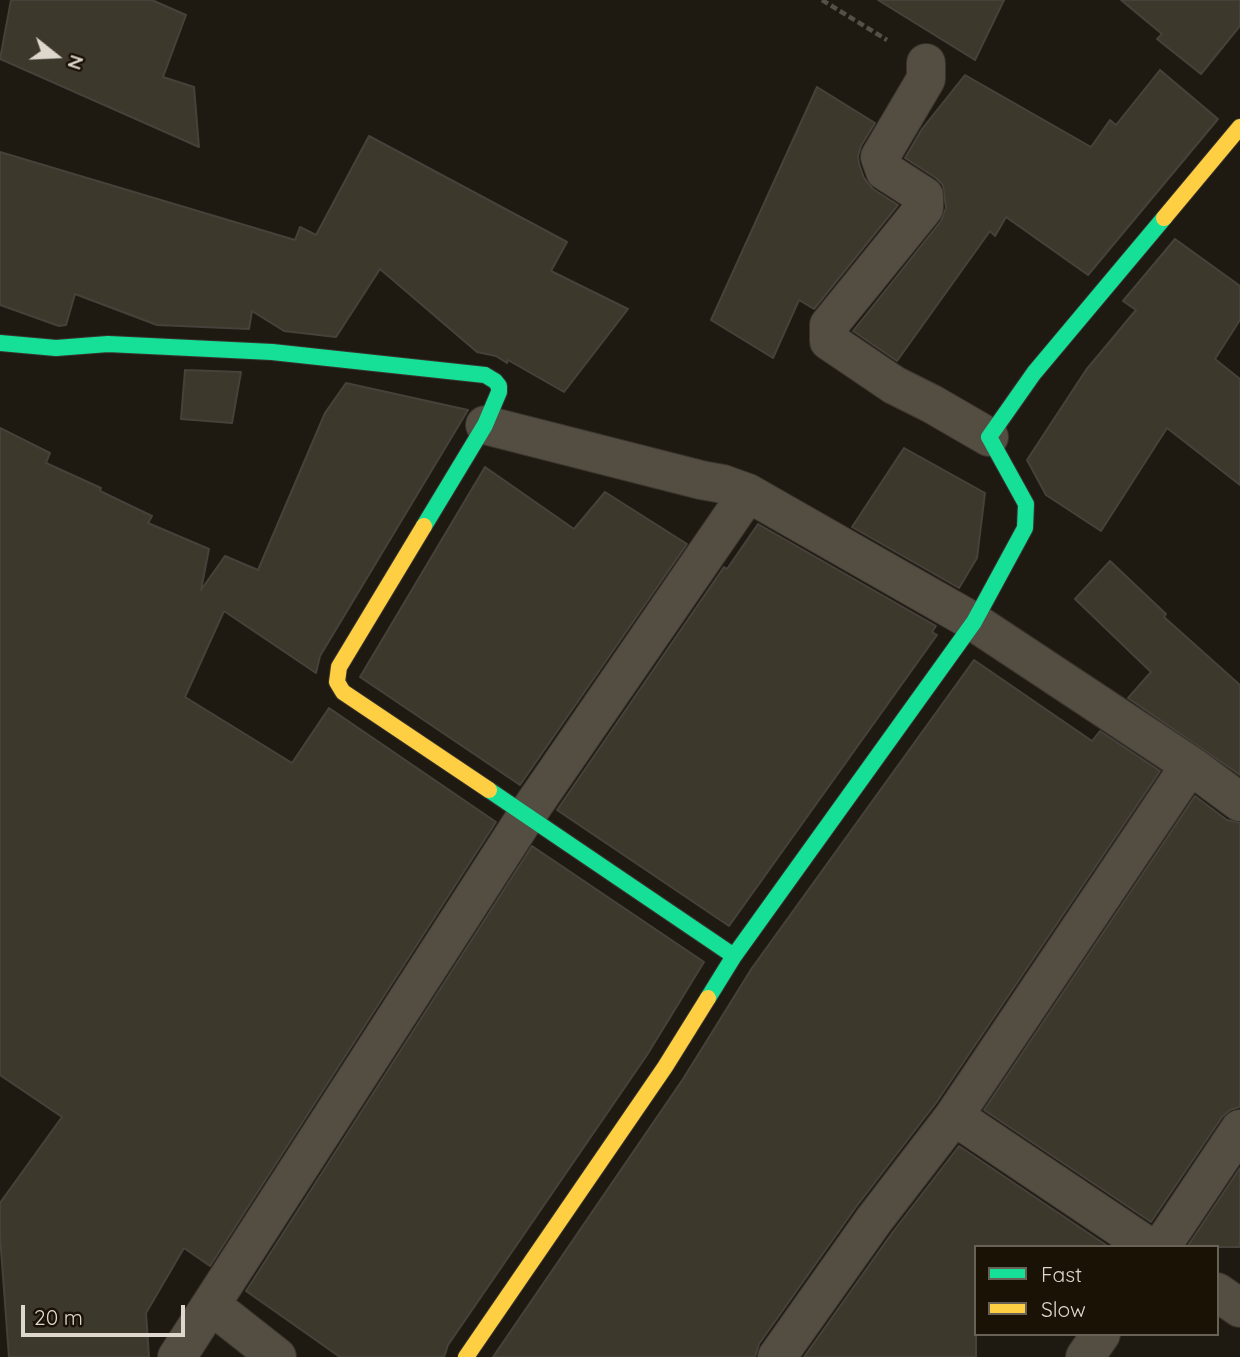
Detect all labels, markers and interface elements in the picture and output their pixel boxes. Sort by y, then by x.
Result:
north arrow [21,21,91,91]
text: N [62,52,90,73]
legend [974,1245,1219,1336]
text: Fast [1041,1261,1082,1287]
scale bar [24,1290,189,1334]
text: Slow [1041,1296,1086,1322]
text: 20 m [34,1304,83,1330]

